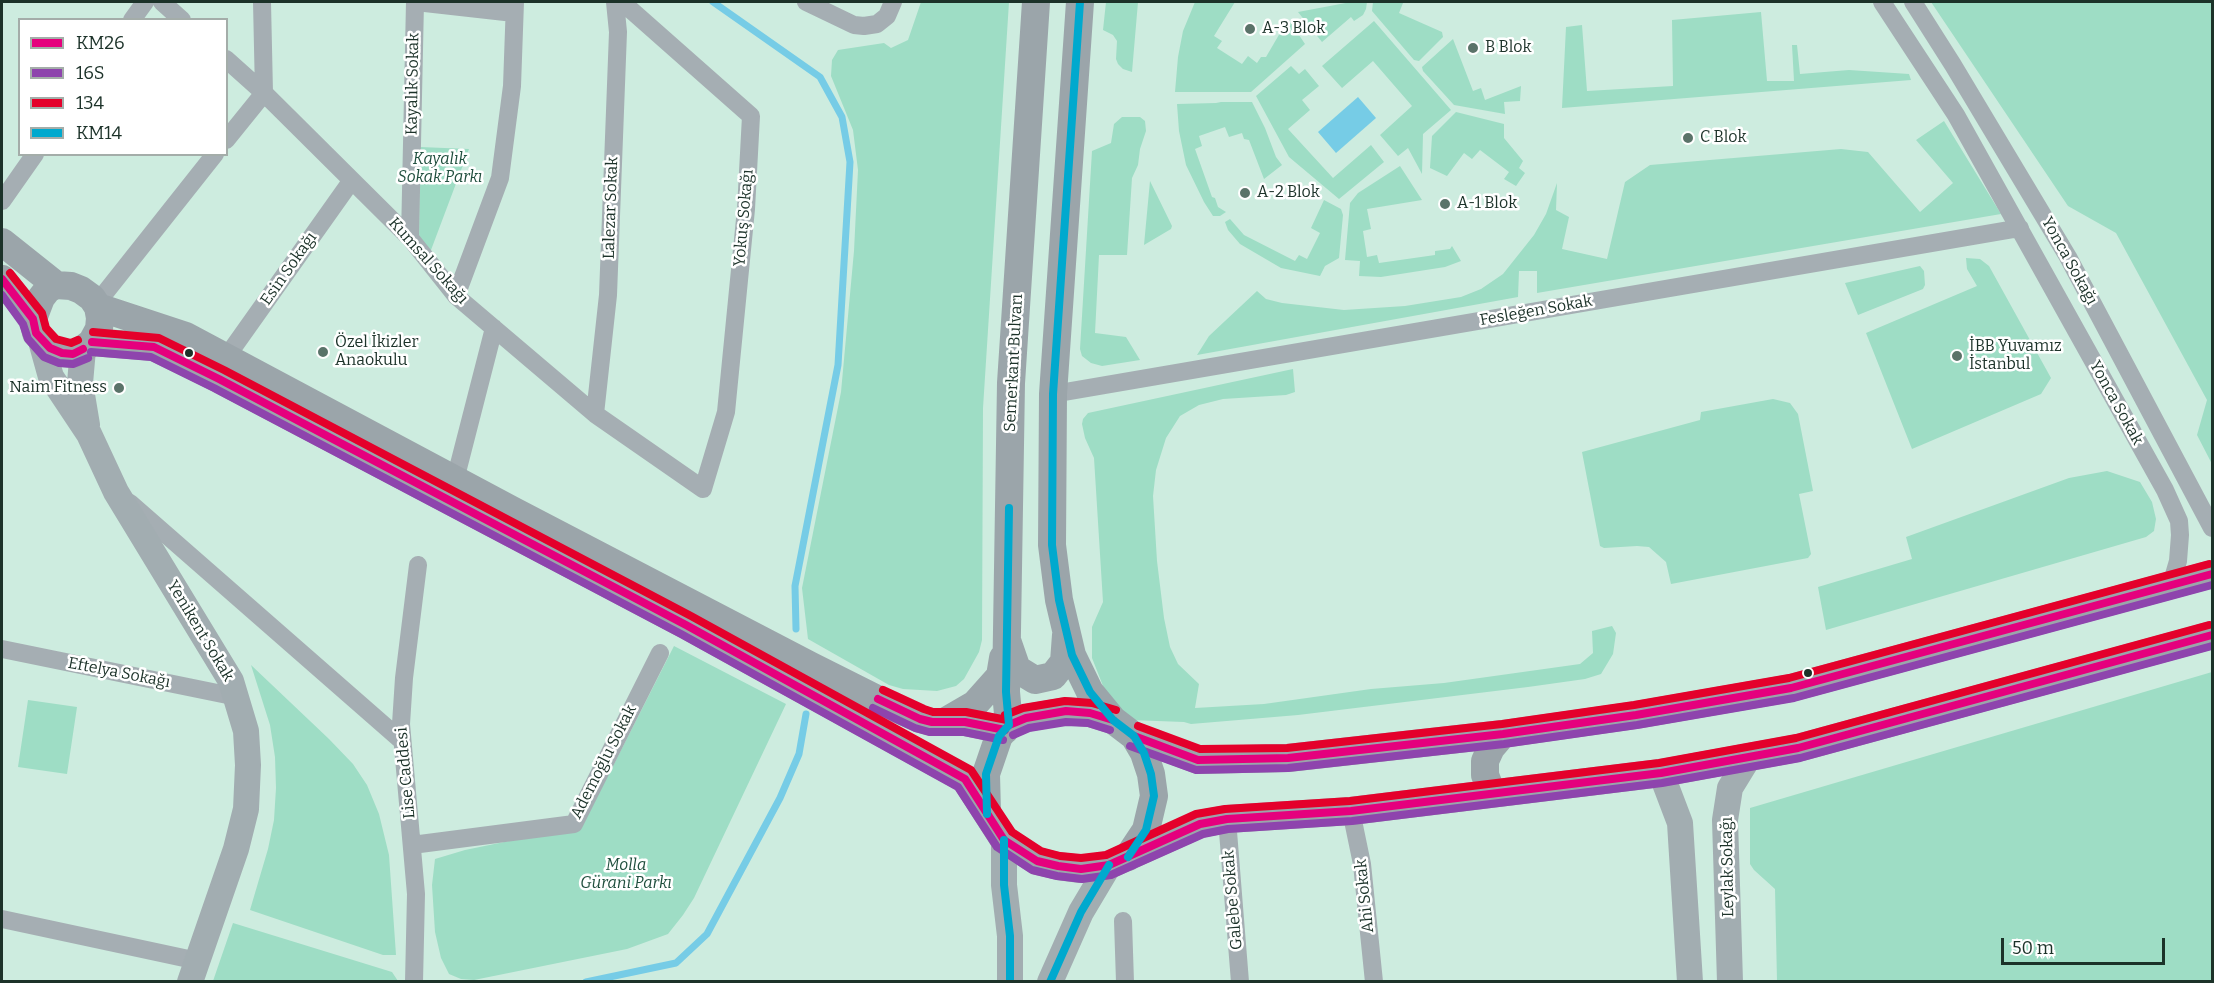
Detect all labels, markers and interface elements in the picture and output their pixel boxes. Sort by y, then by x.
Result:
legend [18,18,228,156]
place label: A-3 Blok [1262,19,1325,39]
marker: A-3 Blok [1243,22,1257,36]
text: KM26 [76,32,125,54]
street label: Kayalık Sokak [403,33,423,135]
place label: B Blok [1485,38,1532,58]
marker: B Blok [1466,41,1480,55]
text: 16S [76,62,105,84]
text: 134 [76,92,104,114]
text: KM14 [76,122,122,144]
place label: C Blok [1700,128,1747,148]
marker: C Blok [1681,131,1695,145]
park label: Kayalık Sokak Parkı [398,150,482,188]
street label: Lalezar Sokak [600,156,622,260]
street label: Yokuş Sokağı [730,169,758,267]
place label: A-2 Blok [1257,183,1320,203]
marker: A-2 Blok [1238,186,1252,200]
place label: A-1 Blok [1457,194,1517,214]
marker: A-1 Blok [1438,197,1452,211]
street label: Kumsal Sokağı [384,214,472,308]
street label: Yonca Sokağı [2037,214,2101,308]
street label: Esin Sokağı [257,229,321,309]
street label: Fesleğen Sokak [1478,292,1594,330]
street label: Semerkant Bulvarı [1001,293,1027,433]
place label: Özel İkizler Anaokulu [335,333,418,371]
place label: İBB Yuvamız İstanbul [1969,337,2062,375]
marker: Özel İkizler Anaokulu [316,345,330,359]
unlabelled marker [183,347,195,359]
marker: İBB Yuvamız İstanbul [1950,349,1964,363]
street label: Yonca Sokak [2085,358,2147,448]
place label: Naim Fitness [9,378,107,398]
marker: Naim Fitness [112,381,126,395]
street label: Yenikent Sokak [162,577,238,685]
street label: Eftelya Sokağı [66,654,172,692]
unlabelled marker [1802,667,1814,679]
street label: Ademoğlu Sokak [567,702,641,822]
street label: Lise Caddesi [392,726,420,820]
street label: Leylak Sokağı [1718,817,1738,917]
street label: Galebe Sokak [1219,849,1247,951]
park label: Molla Gürani Parkı [580,856,672,894]
street label: Ahi Sokak [1352,858,1378,934]
scale bar [2004,926,2168,964]
text: 50 m [2012,937,2054,959]

